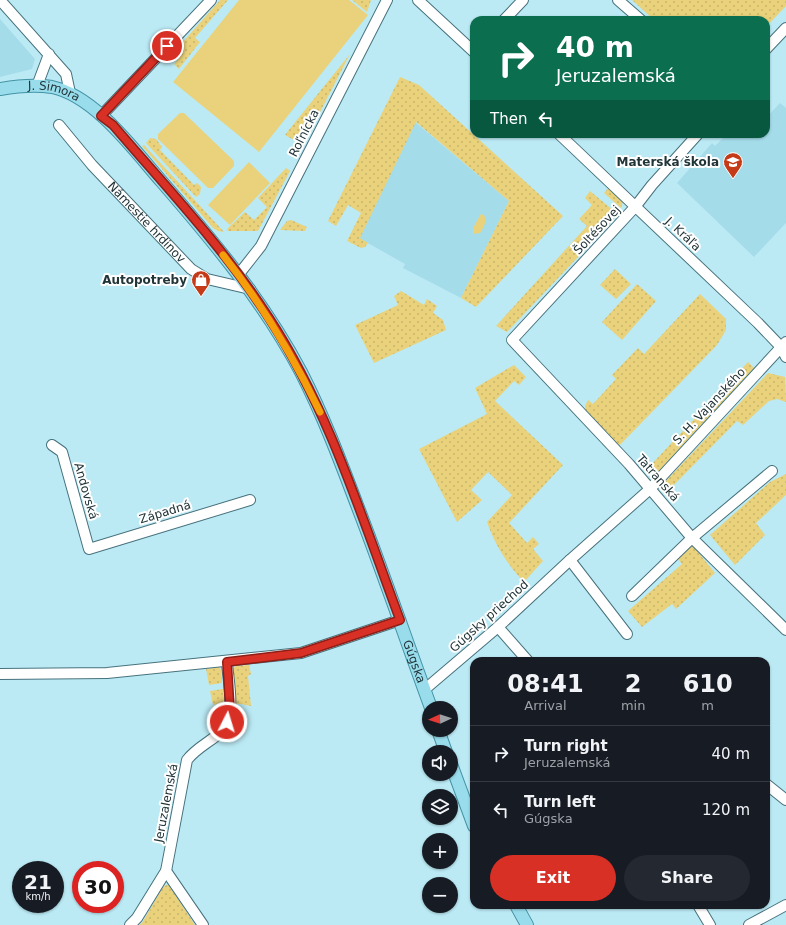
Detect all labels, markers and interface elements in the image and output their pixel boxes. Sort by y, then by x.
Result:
pin [150,29,184,63]
text: 40 m [556,31,634,64]
icon: right [490,32,542,84]
icon: arrive [156,35,178,57]
text: Jeruzalemská [556,65,676,86]
street label: J. Simora [27,79,83,104]
street label: Roľnícka [286,107,322,159]
icon: left [535,108,557,130]
text: Then [490,110,527,128]
school or university icon: Materská škola [722,151,744,179]
place label: Materská škola [617,155,719,169]
street label: Námestie hrdinov [105,179,188,266]
street label: Šoltésovej [570,202,623,257]
street label: J. Kráľa [662,213,704,254]
shop icon: Autopotreby [190,269,212,297]
place label: Autopotreby [102,273,187,287]
street label: S. H. Vajanského [670,365,748,447]
street label: Tatranská [633,451,682,504]
street label: Andovská [71,461,101,521]
street label: Západná [138,498,192,526]
street label: Gúgsky priechod [447,577,531,655]
street label: Gúgska [400,638,428,685]
text: 08:41 [507,670,584,698]
text: 2 [625,670,641,698]
text: 610 [683,670,733,698]
text: Arrival [524,698,567,713]
text: min [621,698,645,713]
text: m [701,698,714,713]
position arrow [206,701,248,743]
north arrow [422,701,458,737]
map controls [422,701,458,913]
text: Turn right [524,737,608,755]
icon: right [490,743,512,765]
button: sound [422,745,458,781]
text: 40 m [712,745,750,763]
text: Jeruzalemská [524,755,611,770]
street label: Jeruzalemská [151,762,180,845]
button: layers [422,789,458,825]
text: Turn left [524,793,596,811]
icon: left [490,799,512,821]
text: 120 m [702,801,750,819]
text: Gúgska [524,811,573,826]
button: + [422,833,458,869]
button: Exit [490,855,616,901]
button: Share [624,855,750,901]
speed limit sign: 30 [72,861,124,913]
text: 21 [24,870,52,894]
button: − [422,877,458,913]
text: km/h [25,891,51,902]

